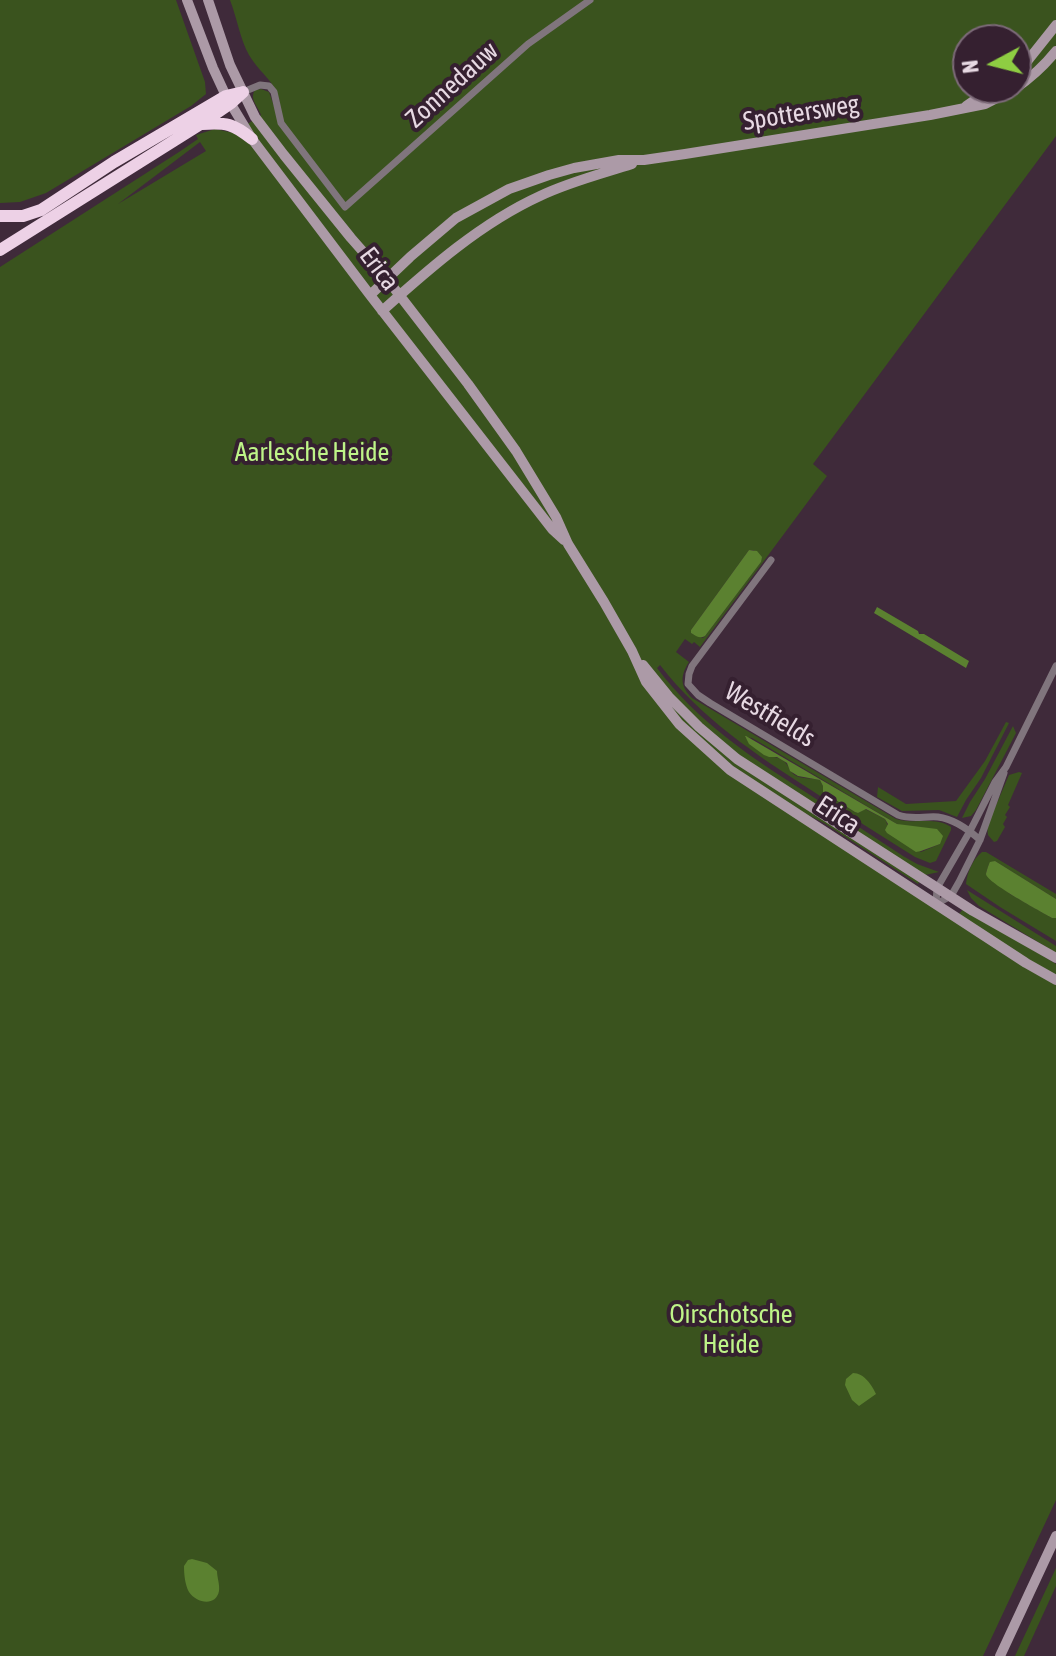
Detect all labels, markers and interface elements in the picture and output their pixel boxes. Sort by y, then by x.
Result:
north arrow [952,24,1032,104]
street label: Zonnedauw [399,35,505,135]
text: N [956,59,984,75]
street label: Spottersweg [741,88,861,138]
street label: Erica [353,241,405,297]
park label: Aarlesche Heide [235,437,389,469]
street label: Westfields [719,676,821,754]
street label: Erica [810,789,866,841]
park label: Oirschotsche Heide [669,1299,793,1360]

